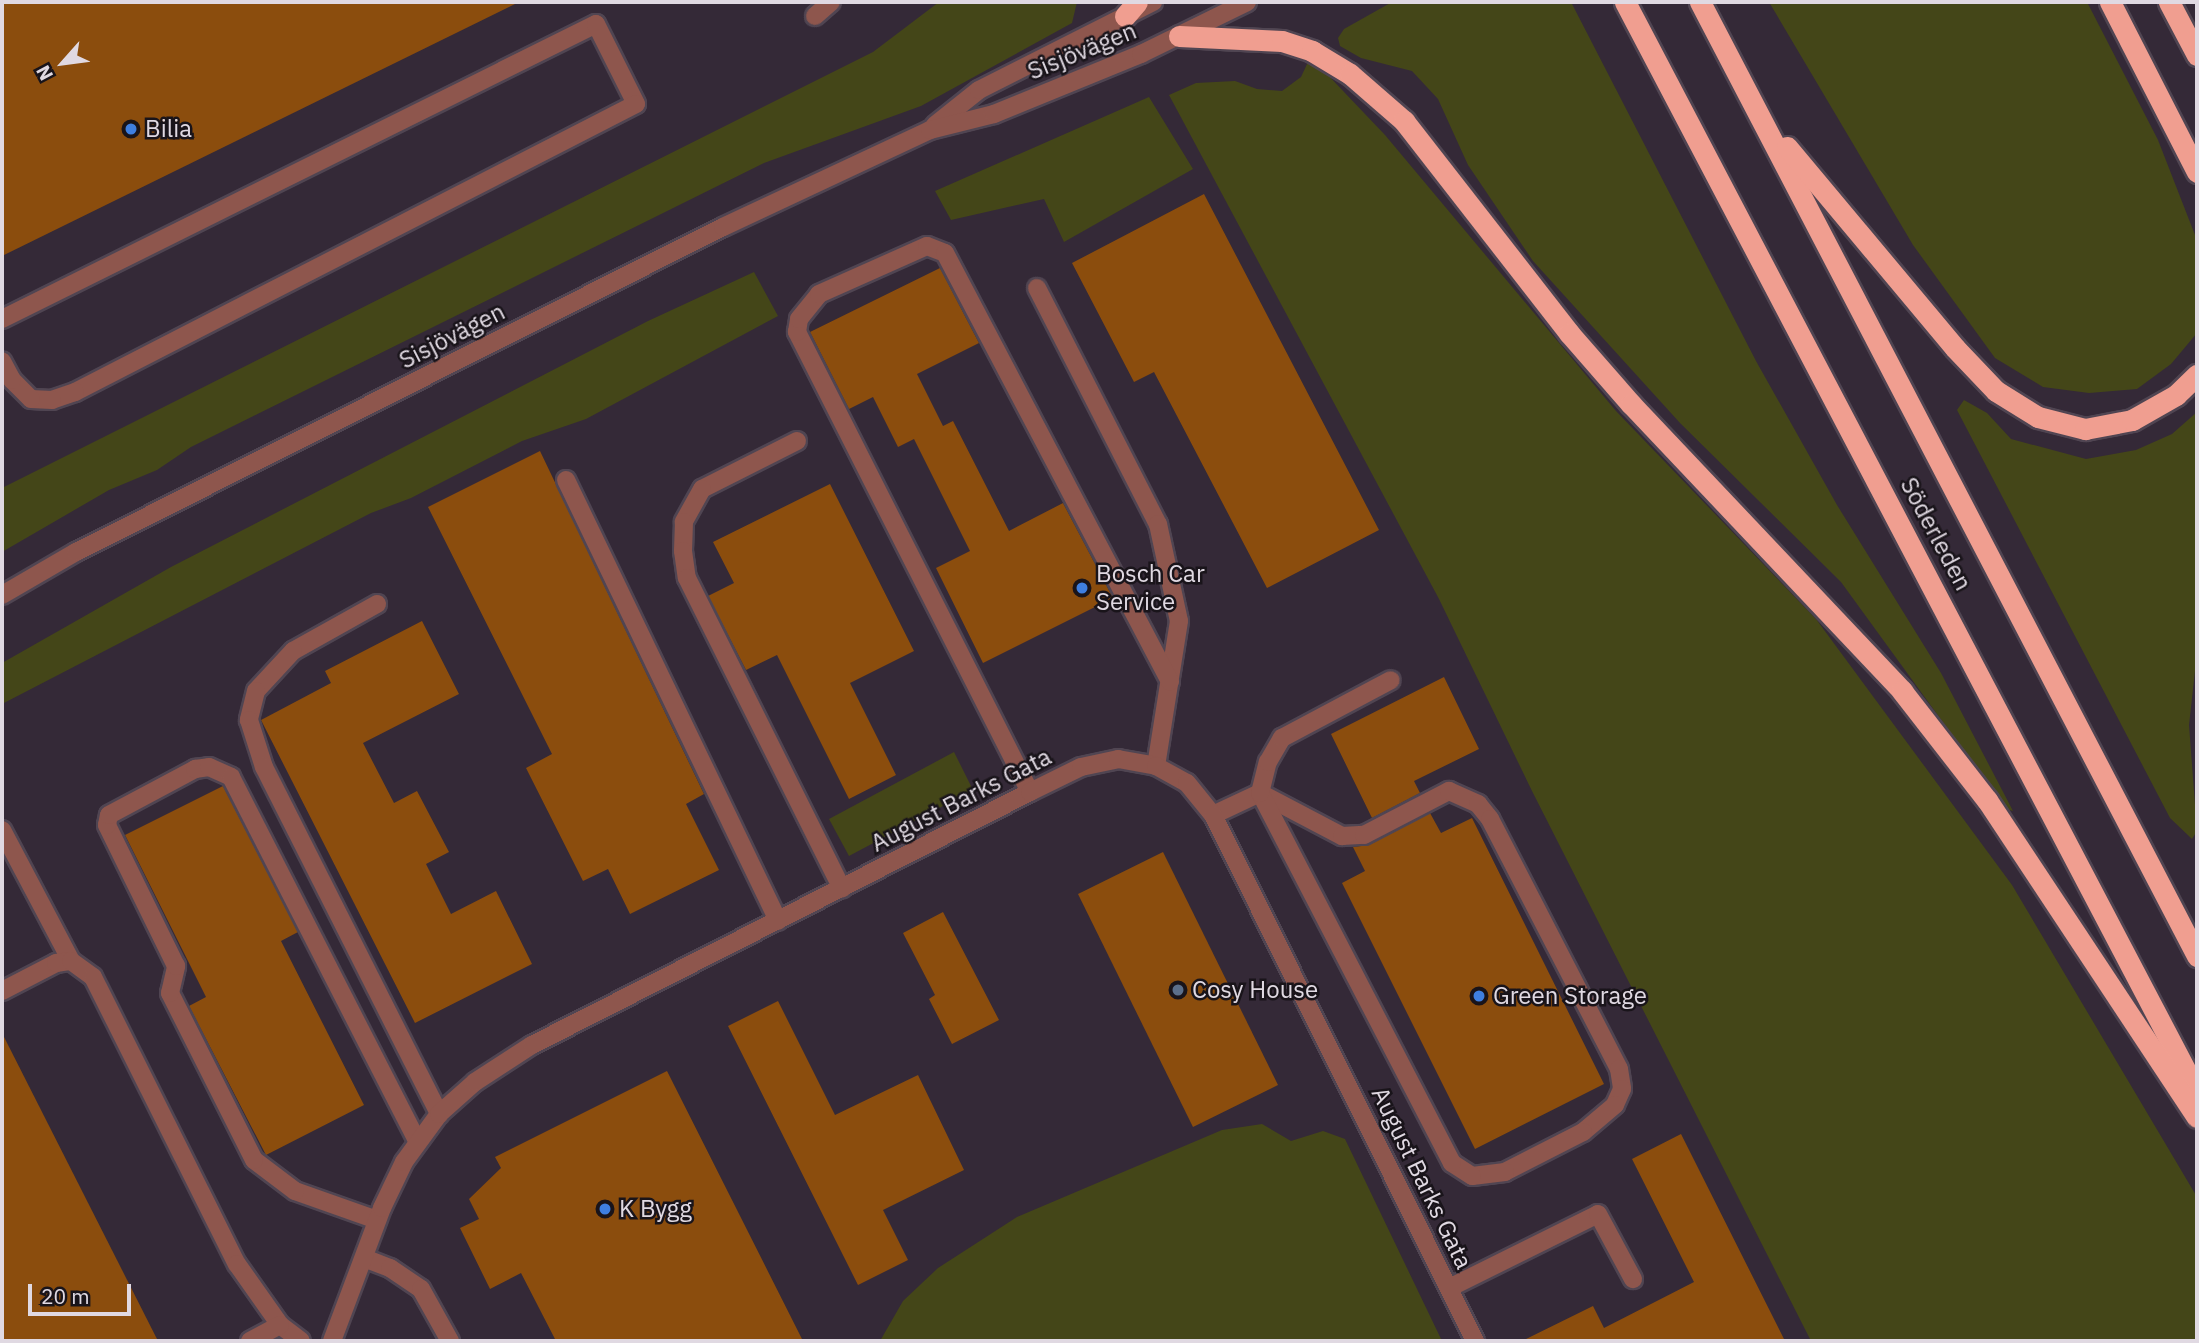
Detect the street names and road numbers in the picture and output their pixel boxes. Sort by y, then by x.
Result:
street label: Sisjövägen [1023,16,1141,86]
street label: Sisjövägen [394,297,510,375]
street label: Söderleden [1894,473,1978,595]
street label: August Barks Gata [866,742,1056,858]
street label: August Barks Gata [1366,1082,1478,1274]

